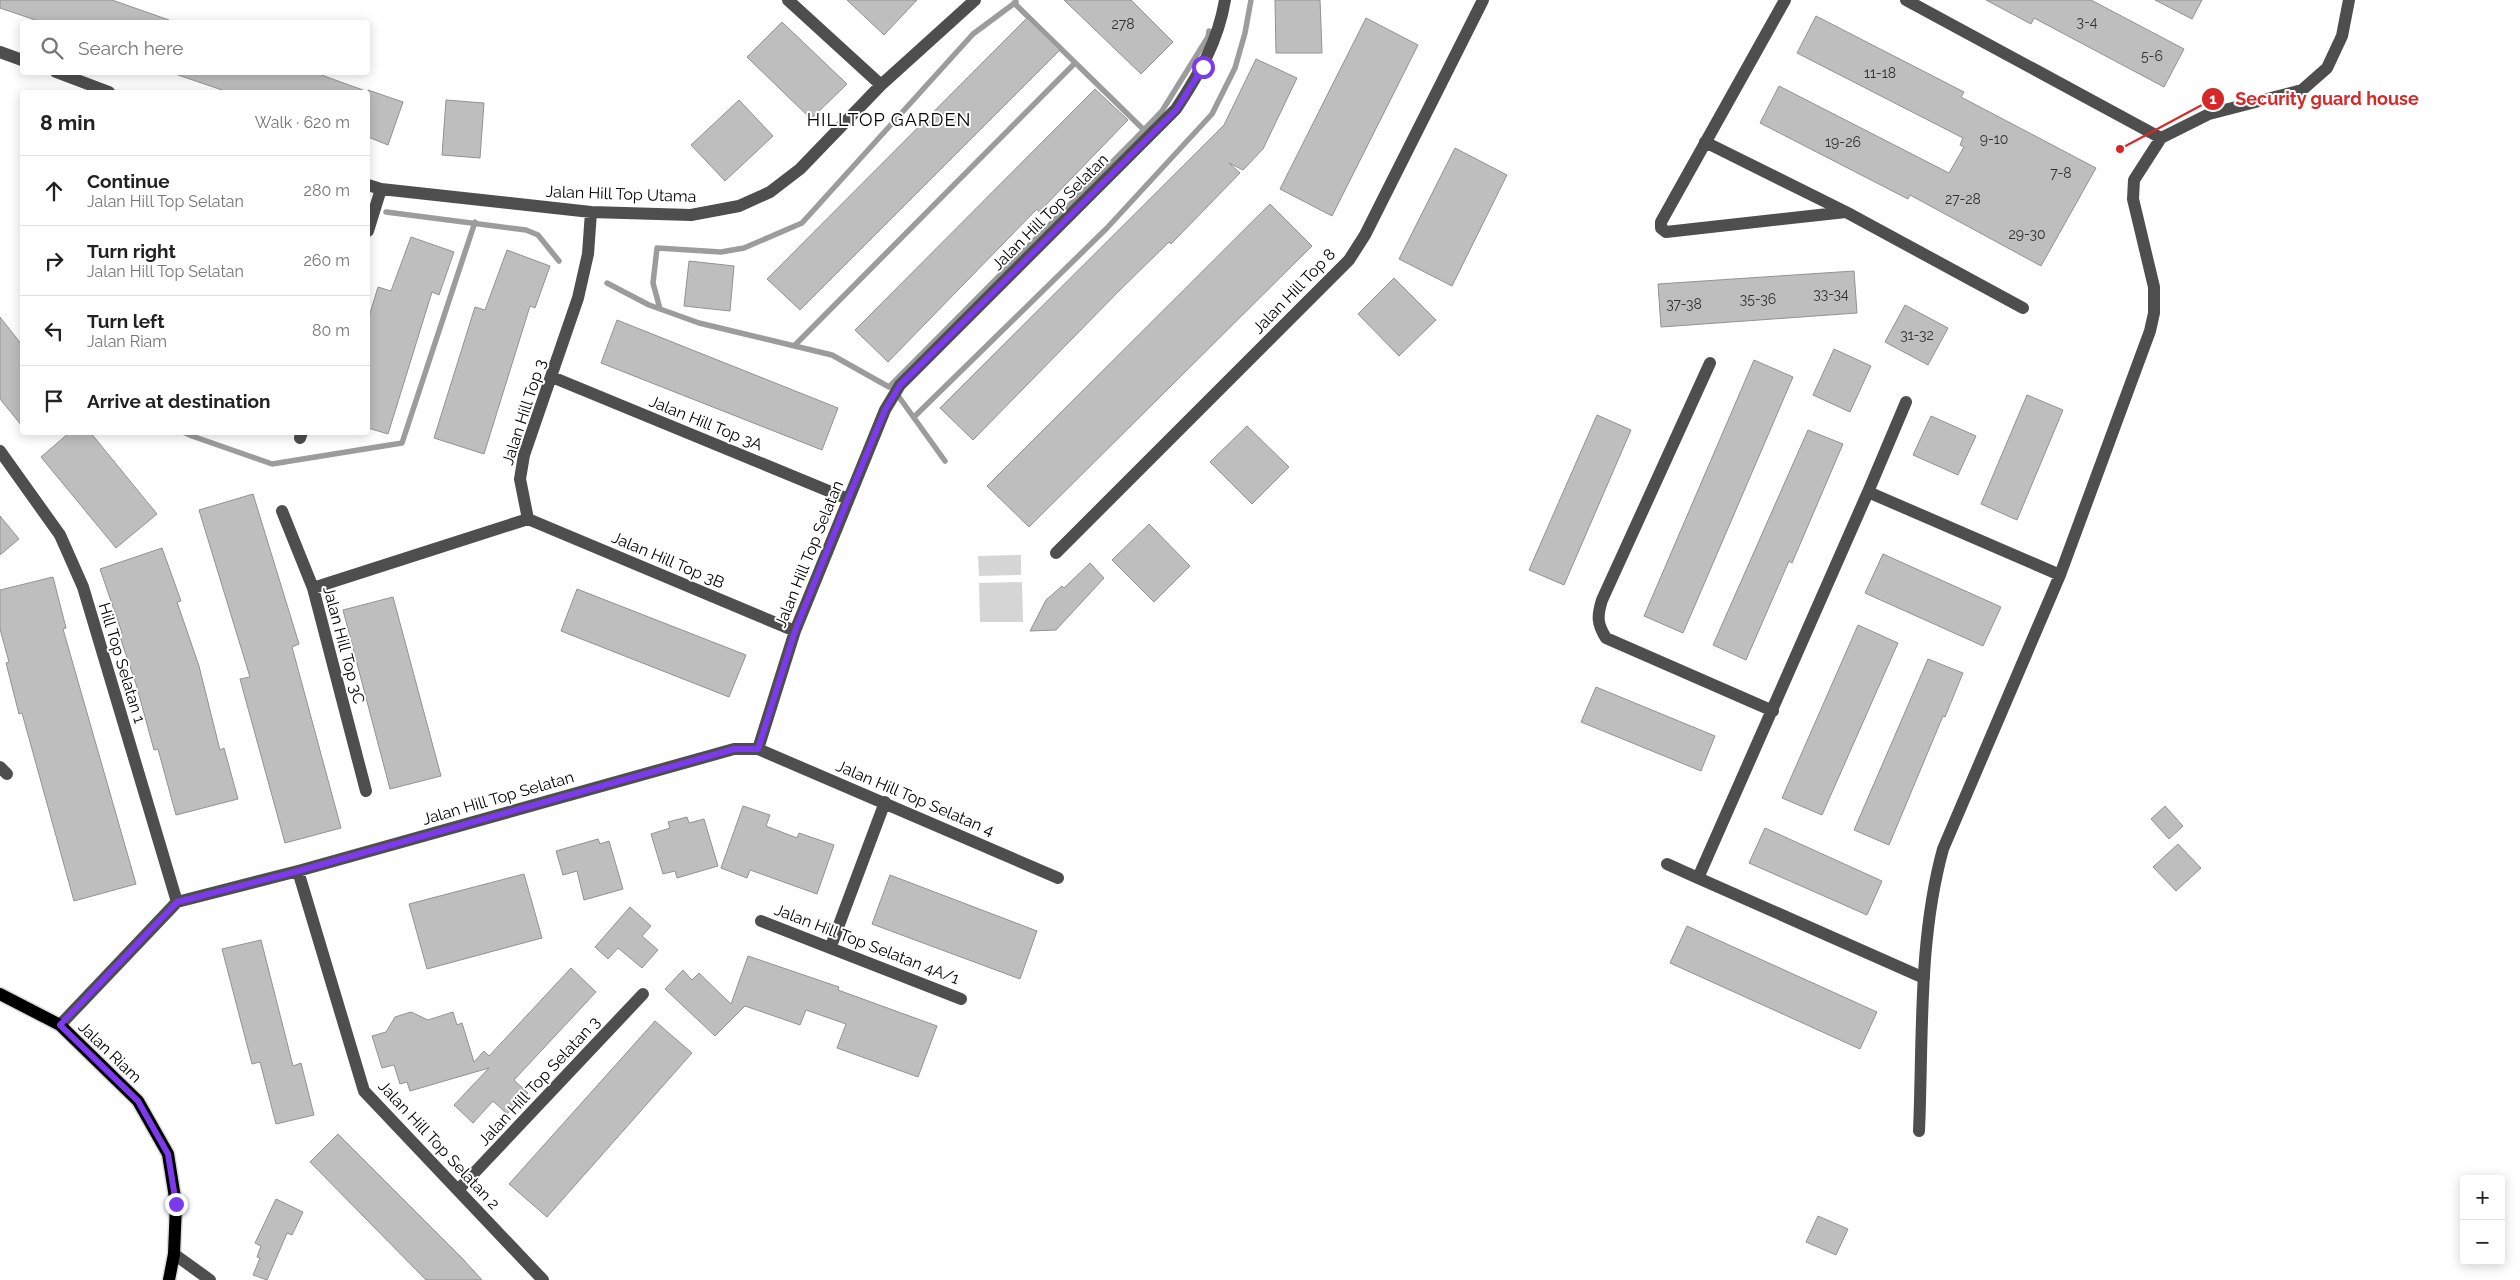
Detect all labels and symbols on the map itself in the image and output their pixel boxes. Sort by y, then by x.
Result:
house number: 3-4 [2077,14,2098,30]
house number: 278 [1111,16,1135,32]
house number: 5-6 [2141,48,2163,64]
route start [1192,56,1215,79]
house number: 11-18 [1864,65,1896,81]
callout: Security guard house [2200,82,2429,115]
text: Security guard house [2235,88,2419,109]
text: 1 [2209,90,2217,108]
district label: HILLTOP GARDEN [807,109,971,130]
house number: 9-10 [1980,131,2008,147]
house number: 19-26 [1825,134,1861,150]
street label: Jalan Hill Top Selatan [988,150,1112,274]
house number: 7-8 [2050,165,2072,181]
street label: Jalan Hill Top Utama [545,182,697,206]
house number: 27-28 [1945,191,1981,207]
house number: 29-30 [2009,226,2045,242]
street label: Jalan Hill Top 8 [1249,245,1339,337]
house number: 33-34 [1813,286,1849,302]
house number: 35-36 [1740,291,1776,307]
house number: 37-38 [1666,296,1702,312]
house number: 31-32 [1900,327,1934,343]
street label: Jalan Hill Top 3 [498,357,550,467]
street label: Jalan Hill Top 3A [646,392,766,454]
street label: Jalan Hill Top Selatan [771,478,847,630]
street label: Jalan Hill Top 3B [609,528,727,592]
street label: Jalan Hill Top 3C [319,584,369,706]
street label: Hill Top Selatan 1 [95,600,149,726]
street label: Jalan Hill Top Selatan 4 [833,756,997,840]
street label: Jalan Hill Top Selatan [420,767,576,829]
street label: Jalan Hill Top Selatan 4A/1 [772,900,962,988]
street label: Jalan Hill Top Selatan 3 [474,1013,604,1149]
street label: Jalan Riam [75,1017,145,1087]
street label: Jalan Hill Top Selatan 2 [374,1077,504,1213]
route end [165,1193,188,1216]

